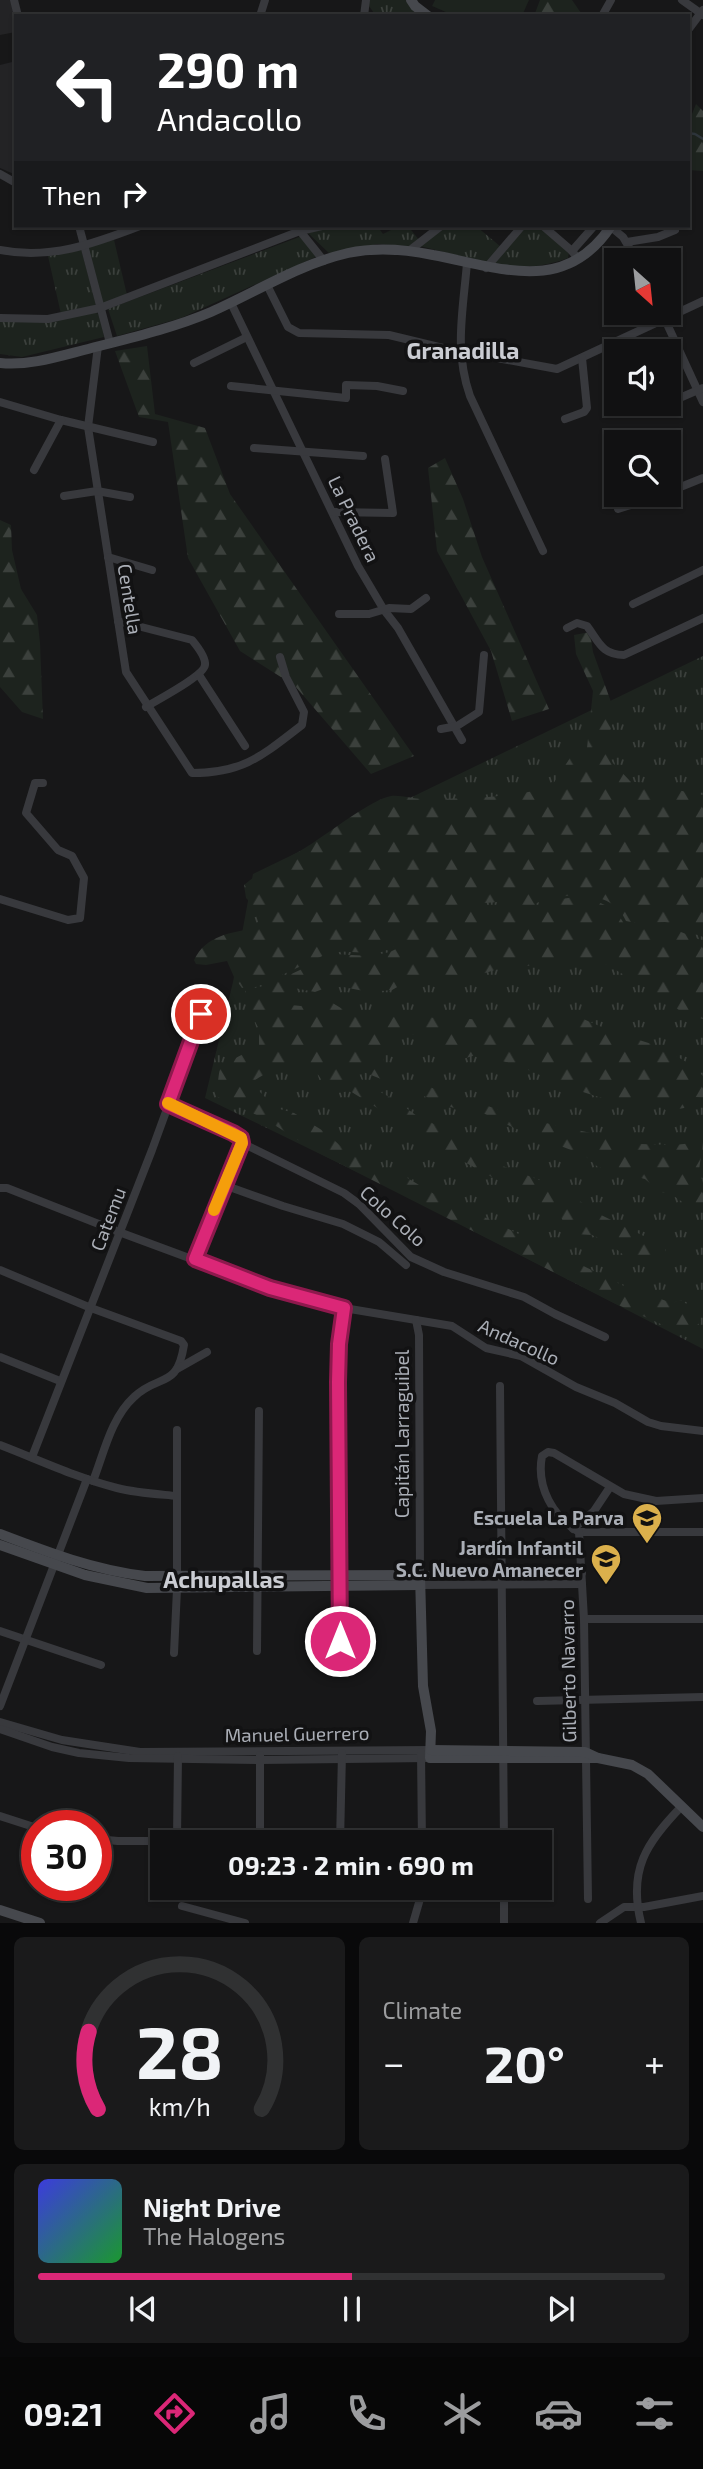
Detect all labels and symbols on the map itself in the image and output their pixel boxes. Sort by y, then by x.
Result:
north arrow [604,248,681,326]
district label: Granadilla [407,336,519,364]
street label: La Pradera [324,472,385,566]
street label: Centella [114,562,147,636]
pin [171,984,231,1044]
street label: Colo Colo [356,1180,431,1251]
street label: Catemu [85,1184,130,1254]
street label: Andacollo [475,1314,563,1370]
street label: Capitán Larraguibel [390,1349,413,1518]
school or university icon: Escuela La Parva [630,1501,664,1545]
place label: Escuela La Parva [473,1506,624,1529]
place label: Jardín Infantil S.C. Nuevo Amanecer [396,1536,584,1581]
school or university icon: Jardín Infantil S.C. Nuevo Amanecer [589,1542,623,1586]
district label: Achupallas [163,1565,285,1593]
street label: Gilberto Navarro [555,1599,580,1743]
position arrow [303,1604,377,1678]
street label: Manuel Guerrero [224,1721,370,1746]
speed limit sign: 30 [21,1810,112,1901]

